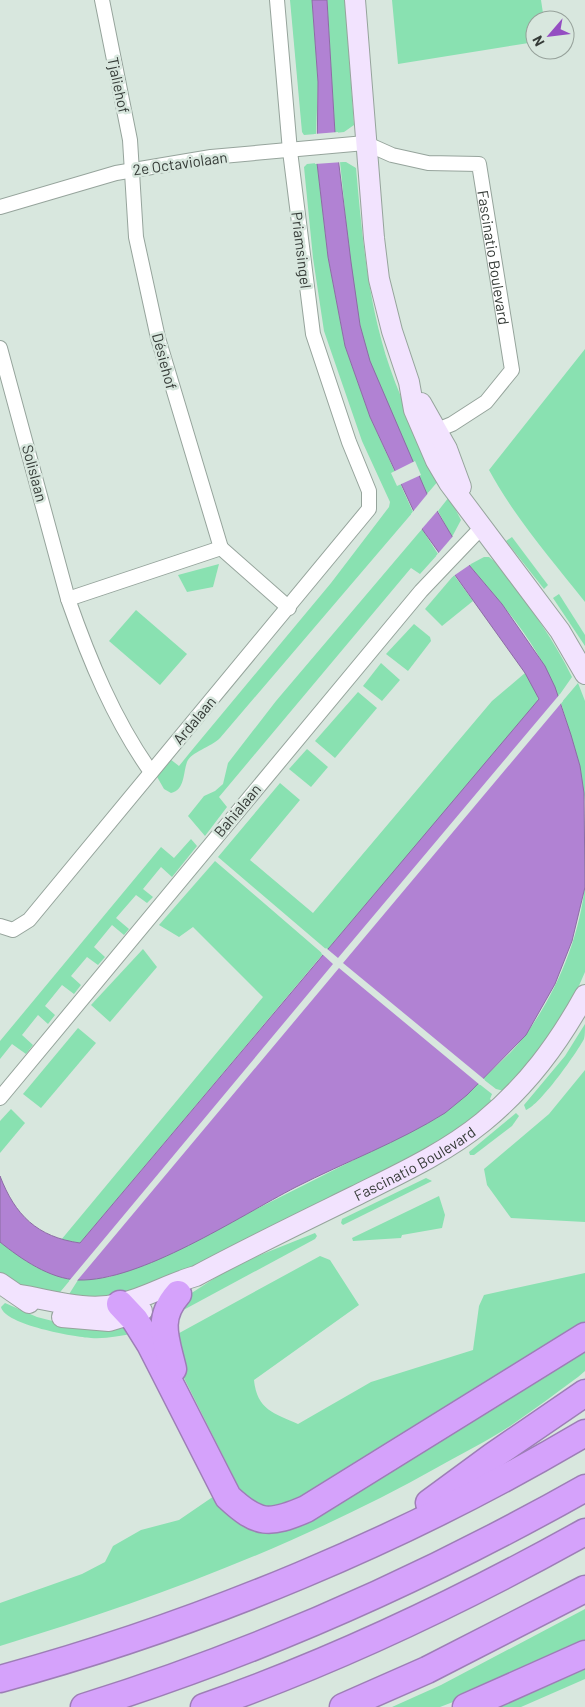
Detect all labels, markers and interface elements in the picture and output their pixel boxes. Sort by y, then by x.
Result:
north arrow [525,10,575,60]
text: N [528,33,548,49]
street label: Tjaliehof [104,55,134,115]
street label: 2e Octaviolaan [132,147,228,179]
street label: Fascinatio Boulevard [474,189,514,326]
street label: Priamsingel [288,211,316,289]
street label: Désiehof [149,331,181,391]
street label: Solislaan [19,443,51,503]
street label: Ardalaan [169,692,219,748]
street label: Bahialaan [210,780,264,840]
street label: Fascinatio Boulevard [351,1122,479,1204]

